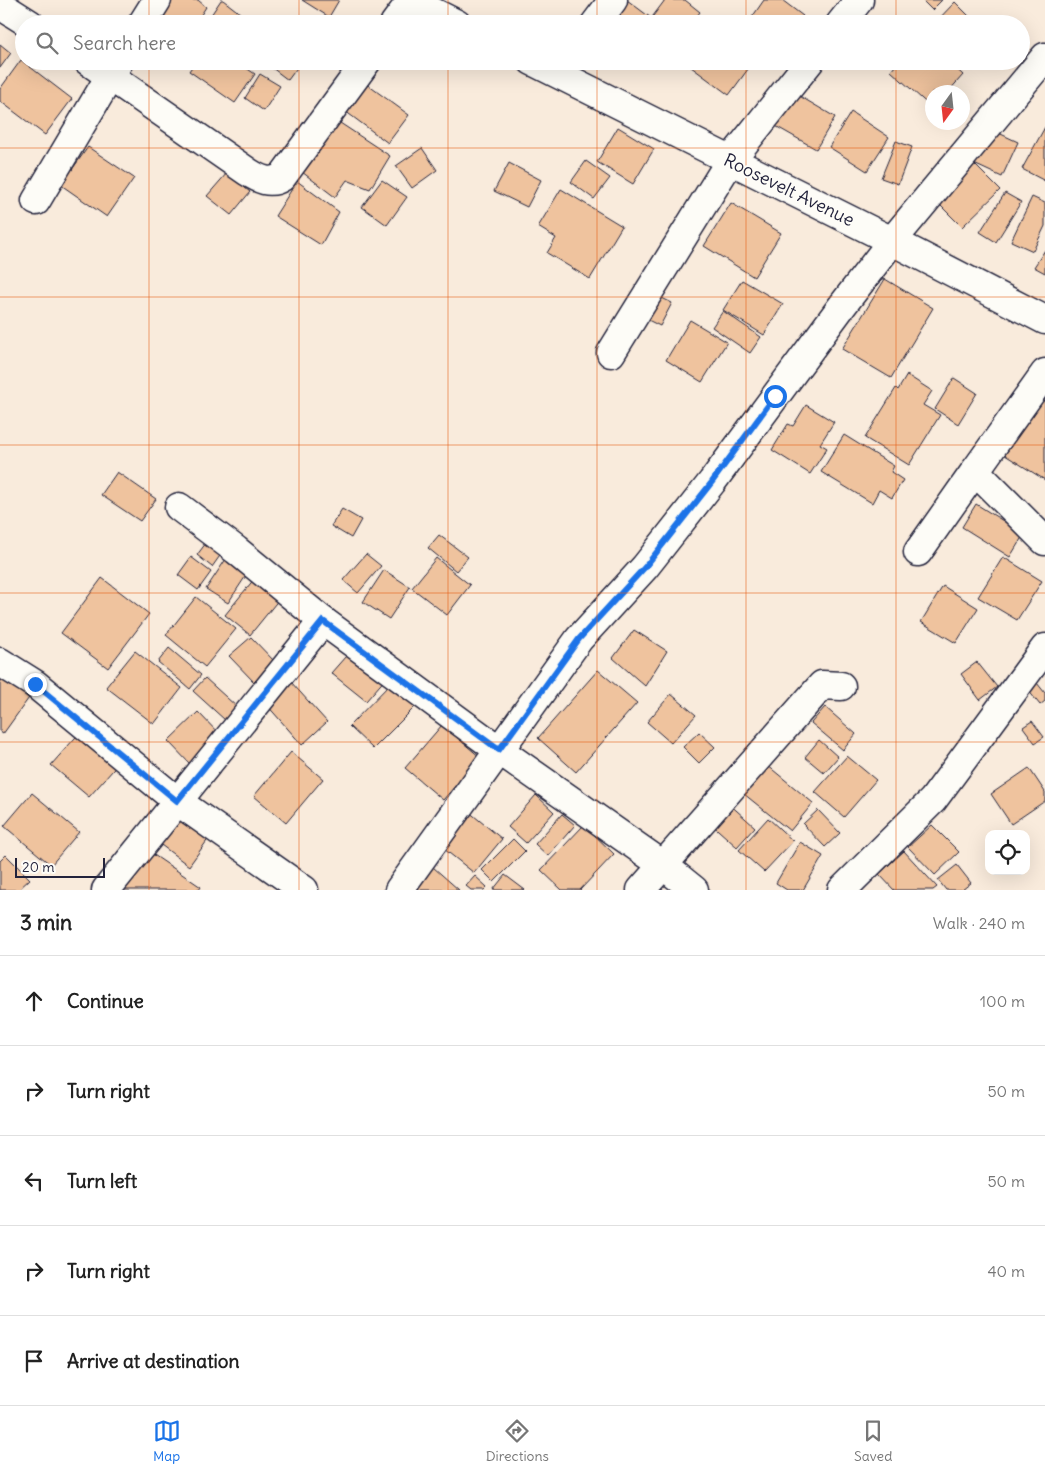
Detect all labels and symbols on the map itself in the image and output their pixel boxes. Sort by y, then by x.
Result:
north arrow [925,85,970,130]
street label: Roosevelt Avenue [720,148,858,231]
route start [764,385,787,408]
route end [24,673,47,696]
scale bar [15,855,105,878]

